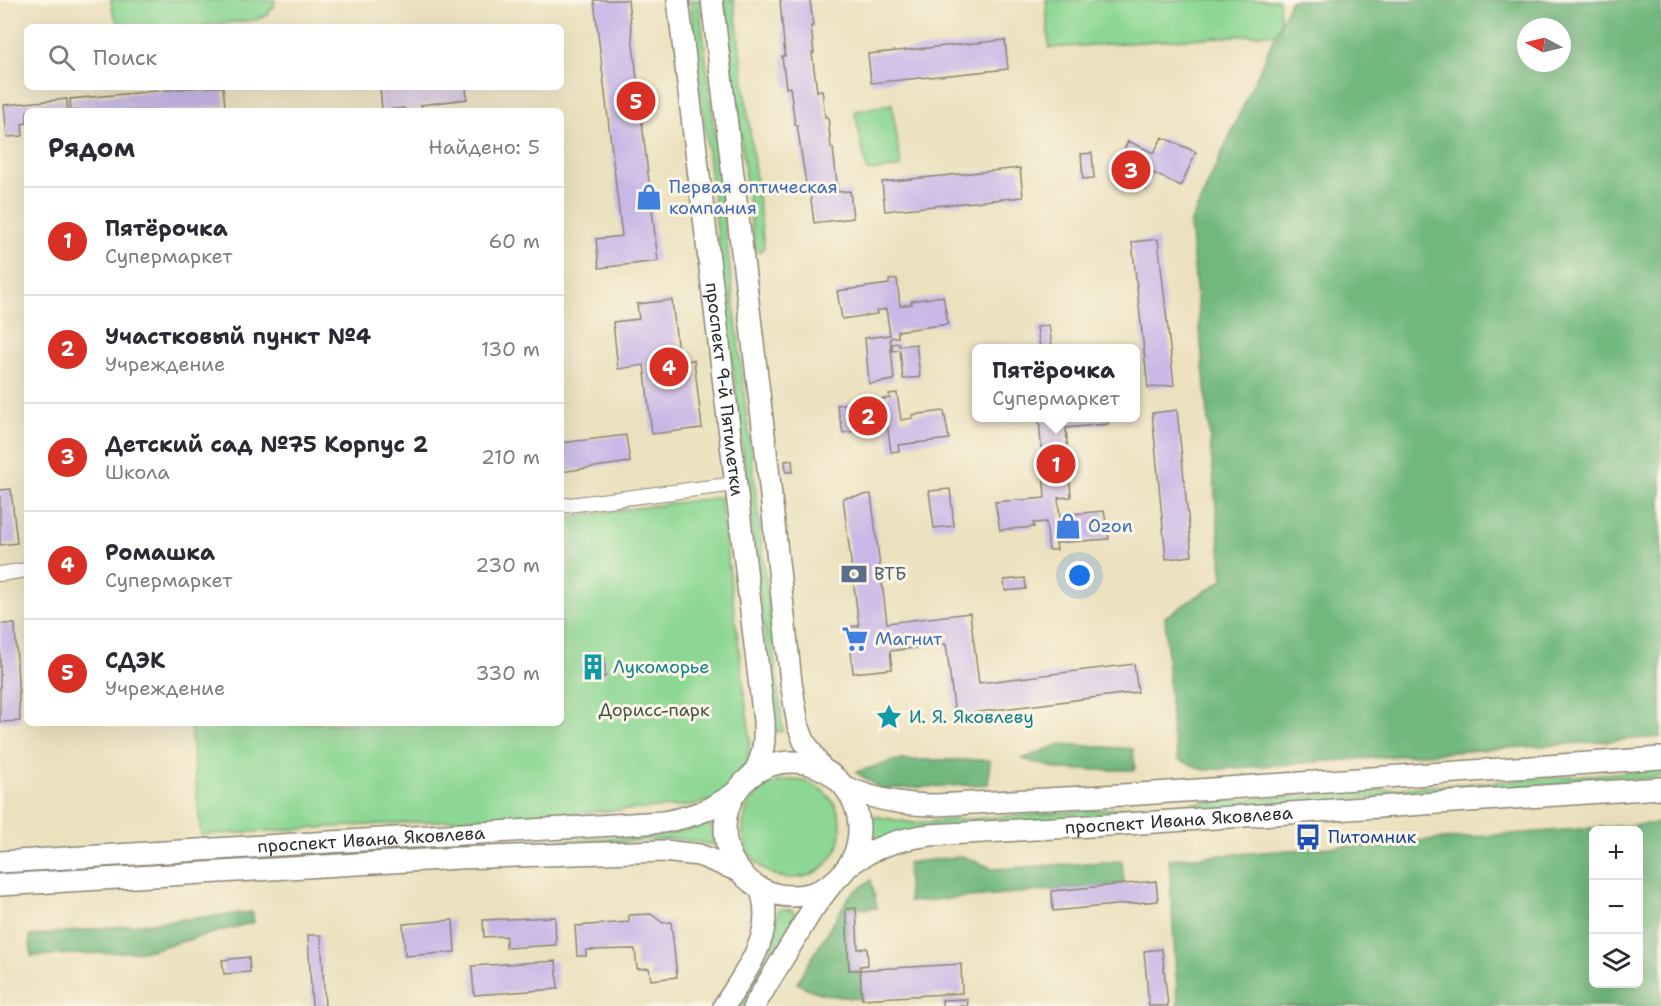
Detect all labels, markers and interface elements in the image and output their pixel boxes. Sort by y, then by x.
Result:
north arrow [1517,18,1571,72]
search box [24,24,564,90]
icon: search [45,41,78,74]
text: Поиск [93,43,157,72]
pin: 5 [616,78,656,124]
text: Рядом [48,130,135,165]
text: Найдено: 5 [428,134,540,160]
pin: 3 [1112,148,1150,192]
place label: Первая оптическая компания [669,175,838,220]
shop icon: Первая оптическая компания [634,182,664,212]
text: Пятёрочка [105,214,228,243]
text: 1 [63,228,72,254]
text: 60 m [488,228,540,254]
text: Супермаркет [105,243,232,269]
street label: проспект 9-й Пятилетки [700,281,749,498]
text: Участковый пункт №4 [105,322,371,351]
text: 2 [61,336,75,362]
text: 130 m [481,336,540,362]
pin: 4 [650,344,688,389]
popup [972,344,1140,422]
text: Учреждение [105,351,225,377]
text: Пятёрочка [992,356,1115,385]
text: Супермаркет [992,385,1120,411]
pin: 2 [848,394,888,438]
text: Детский сад №75 Корпус 2 [105,430,428,459]
pin: 1 [1036,442,1076,486]
text: 3 [61,444,75,470]
text: 210 m [481,444,540,470]
text: Школа [105,459,170,485]
shop icon: Ozon [1053,511,1083,541]
place label: Ozon [1088,514,1133,538]
text: Ромашка [105,538,215,567]
text: 4 [61,552,75,578]
text: 230 m [475,552,540,578]
bank icon: ВТБ [839,559,869,589]
your location [1065,561,1094,590]
place label: ВТБ [874,562,907,586]
text: Супермаркет [105,567,232,593]
supermarket icon: Магнит [840,624,870,654]
place label: Магнит [875,627,943,651]
text: СДЭК [105,646,165,675]
building icon: Лукоморье [578,652,608,682]
place label: Лукоморье [613,655,709,679]
text: 5 [61,660,74,686]
text: 330 m [476,660,540,686]
text: Учреждение [105,675,225,701]
park label: Дорисс-парк [598,698,710,722]
place icon: И. Я. Яковлеву [874,702,904,732]
place label: И. Я. Яковлеву [909,705,1034,729]
street label: проспект Ивана Яковлева [1064,801,1293,839]
street label: проспект Ивана Яковлева [257,821,486,858]
bus stop icon: Питомник [1293,822,1323,852]
place label: Питомник [1328,825,1417,849]
map controls [1589,826,1643,988]
button: + [1589,826,1643,880]
button: − [1589,880,1643,934]
button: layers [1589,934,1643,988]

